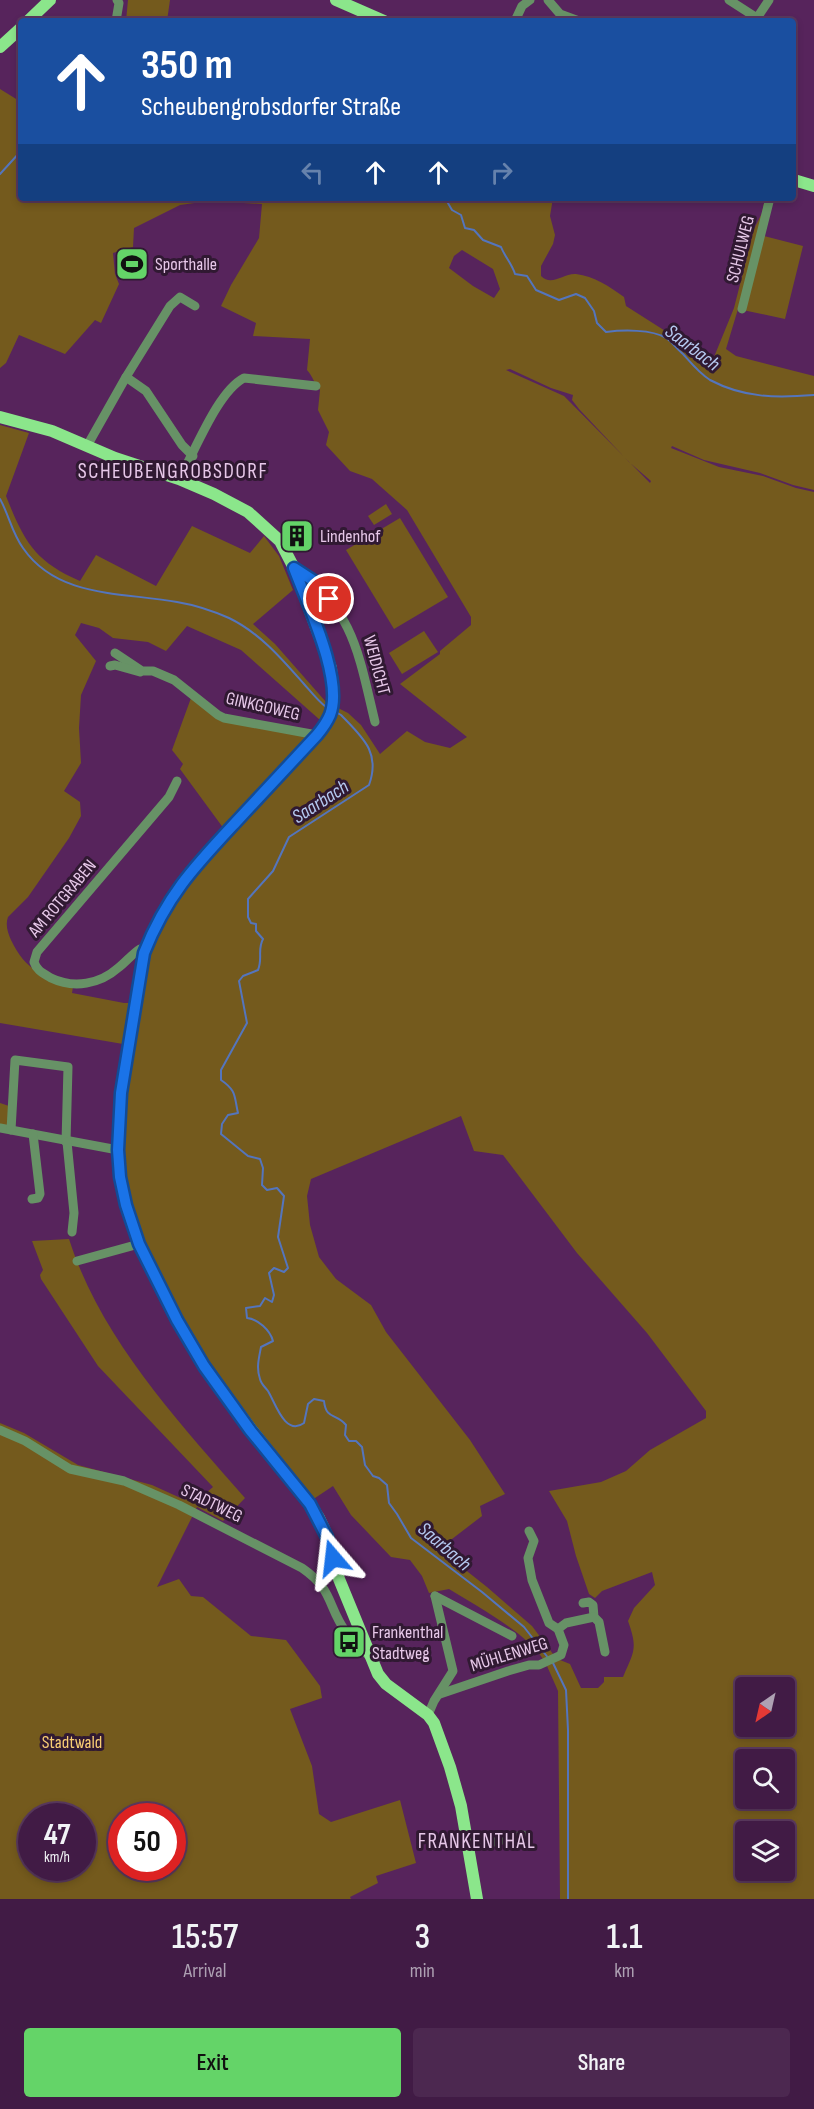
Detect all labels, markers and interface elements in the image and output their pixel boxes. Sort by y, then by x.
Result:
text: 350 m [141,40,233,91]
icon: ahead [42,42,120,120]
text: Scheubengrobsdorfer Straße [141,91,401,123]
icon: left [296,156,329,189]
icon: ahead [359,156,392,189]
icon: ahead [422,156,455,189]
icon: right [485,156,518,189]
street label: SCHULWEG [722,213,759,285]
sports icon: Sporthalle [114,246,150,282]
place label: Sporthalle [155,254,217,275]
water label: Saarbach [660,319,725,376]
district label: SCHEUBENGROBSDORF [78,459,268,484]
building icon: Lindenhof [279,518,315,554]
place label: Lindenhof [320,526,381,547]
pin [303,573,354,624]
icon: arrive [312,582,345,615]
street label: WEIDICHT [359,633,394,697]
street label: GINKGOWEG [224,688,302,725]
water label: Saarbach [288,775,353,829]
street label: AM ROTGRABEN [23,855,101,942]
street label: STADTWEG [178,1480,246,1527]
water label: Saarbach [413,1517,476,1576]
position arrow [301,1526,365,1590]
place label: Frankenthal Stadtweg [372,1622,443,1664]
bus stop icon: Frankenthal Stadtweg [331,1624,367,1660]
street label: MÜHLENWEG [468,1633,550,1676]
north arrow [735,1677,795,1737]
map controls [735,1677,795,1881]
park label: Stadtwald [42,1732,102,1753]
button: search [735,1749,795,1809]
speed limit sign: 50 [108,1803,186,1881]
text: 47 [44,1817,70,1853]
button: layers [735,1821,795,1881]
district label: FRANKENTHAL [418,1829,536,1854]
text: km/h [44,1848,70,1867]
text: 15:57 [172,1916,238,1959]
text: 3 [415,1916,430,1959]
text: 1.1 [607,1916,642,1959]
text: Arrival [183,1959,226,1983]
text: min [410,1959,435,1983]
text: km [614,1959,635,1983]
button: Exit [24,2028,401,2097]
button: Share [413,2028,790,2097]

